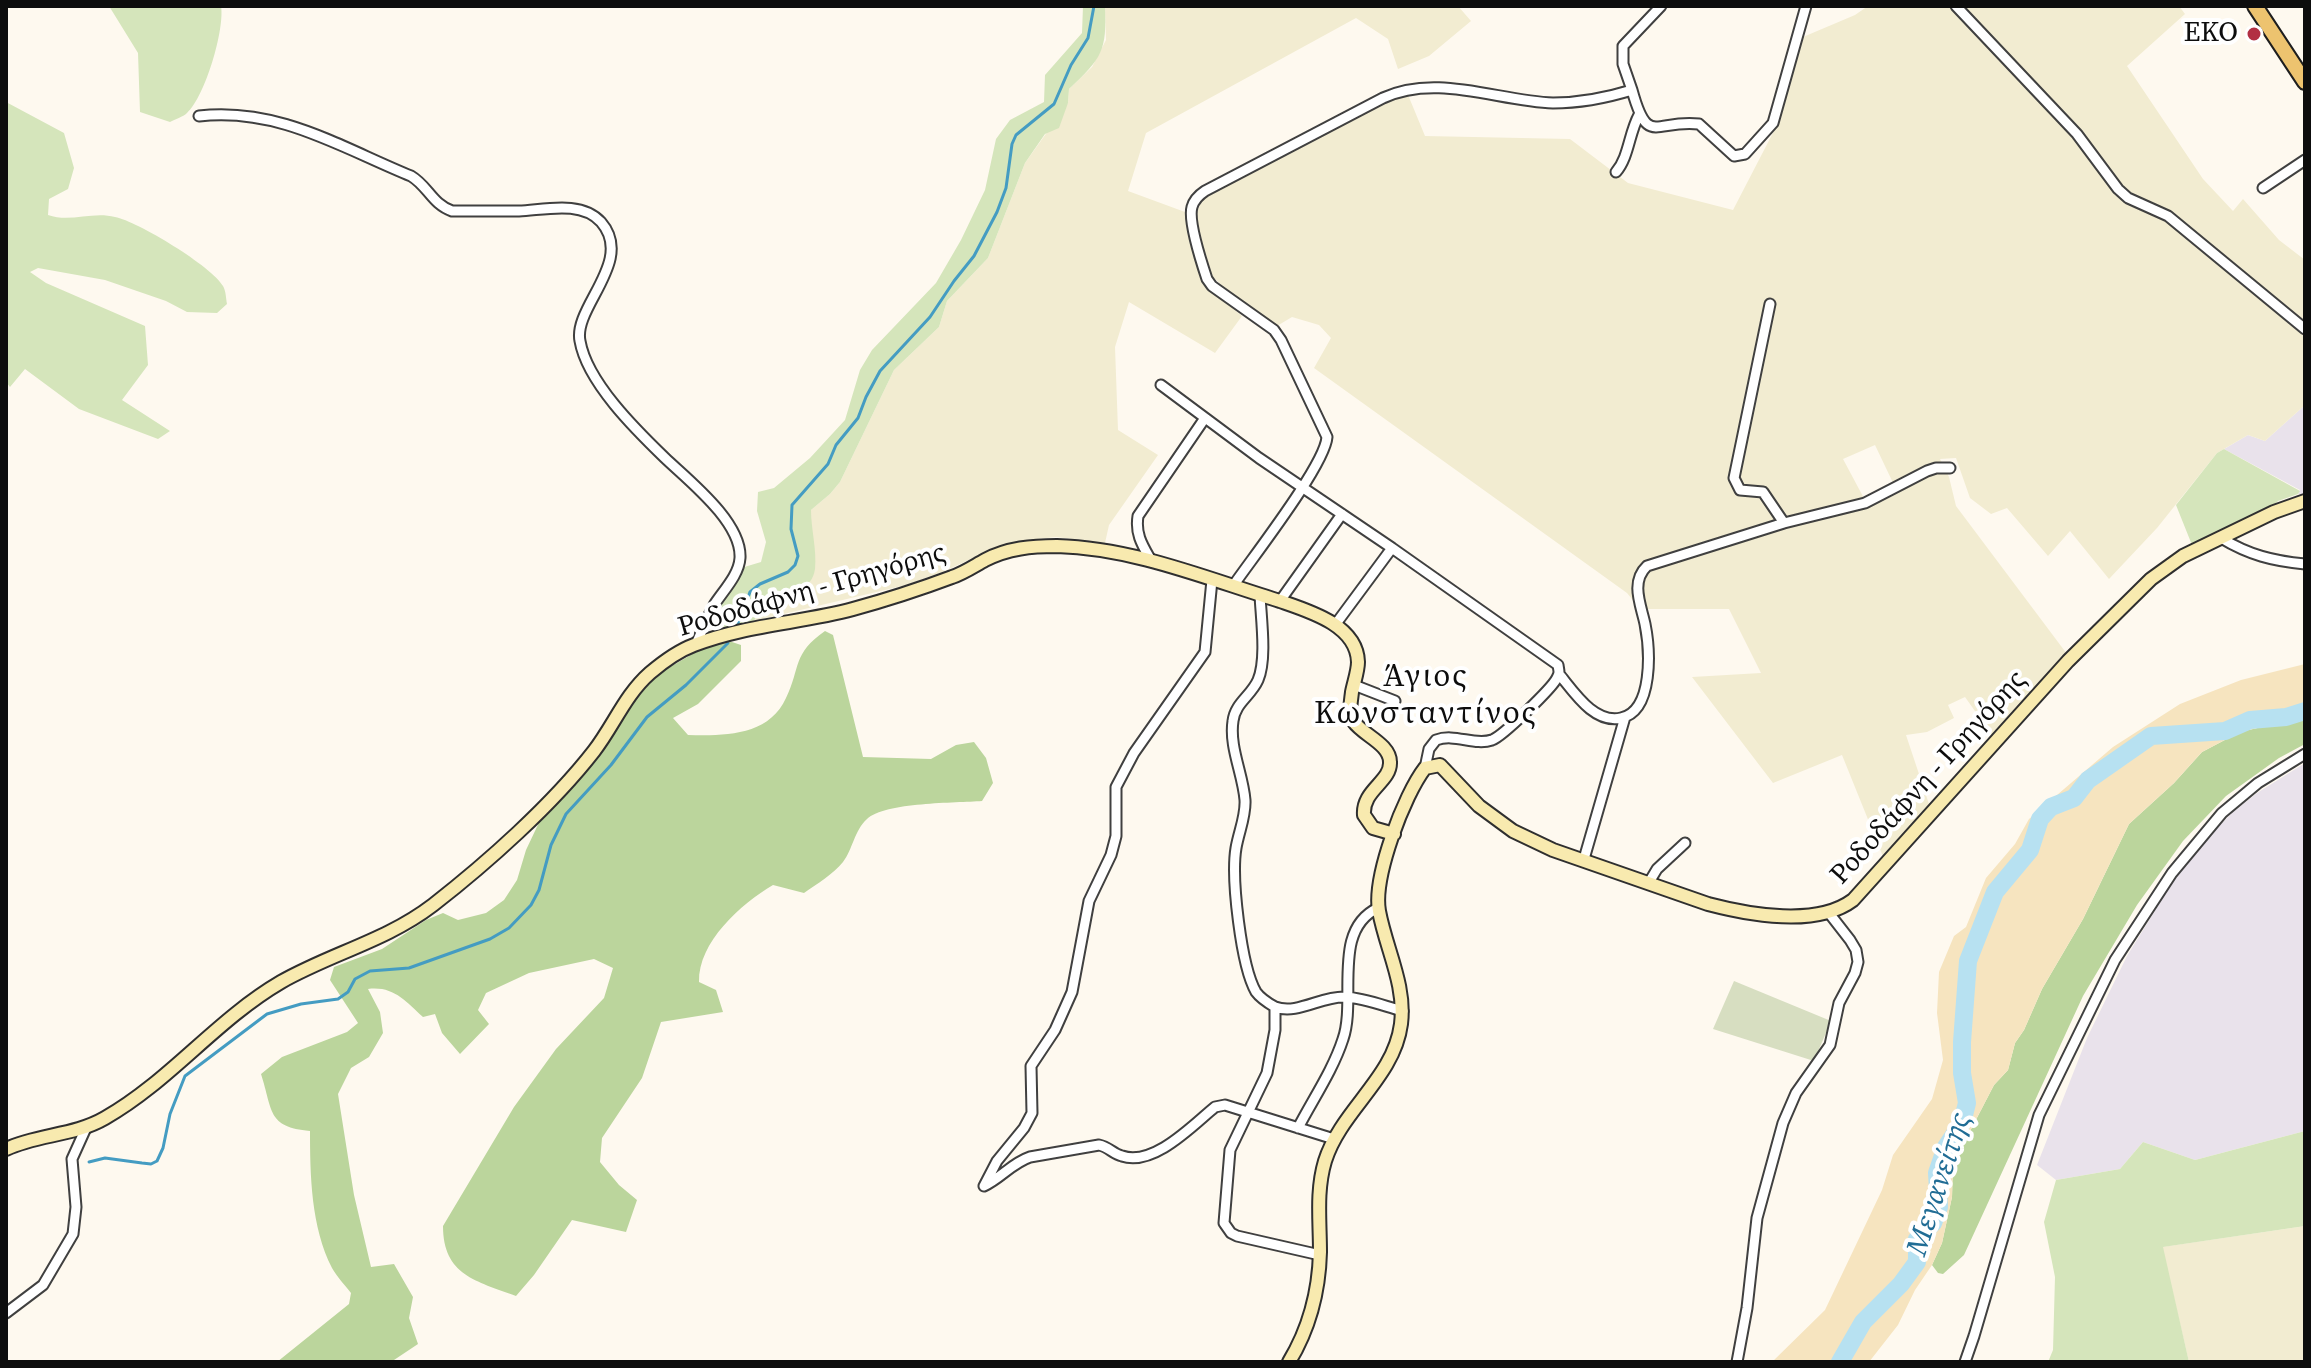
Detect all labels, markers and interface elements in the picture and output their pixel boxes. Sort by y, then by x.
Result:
place label: EKO [2183,17,2238,51]
marker: EKO [2245,25,2263,43]
street label: Ροδοδάφνη - Γρηγόρης [674,537,950,645]
district label: Άγιος Κωνσταντίνος [1314,659,1538,734]
street label: Ροδοδάφνη - Γρηγόρης [1824,664,2034,892]
water label: Μεγανείτης [1900,1110,1980,1260]

